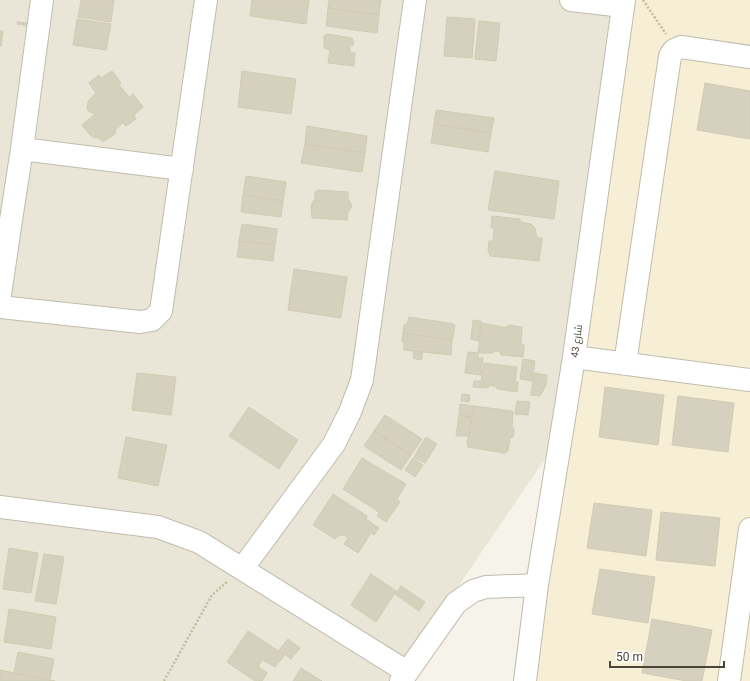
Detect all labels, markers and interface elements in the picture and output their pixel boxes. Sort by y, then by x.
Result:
street label: شارع 43 [569,324,585,358]
scale bar [610,643,724,669]
text: 50 m [616,650,643,664]

